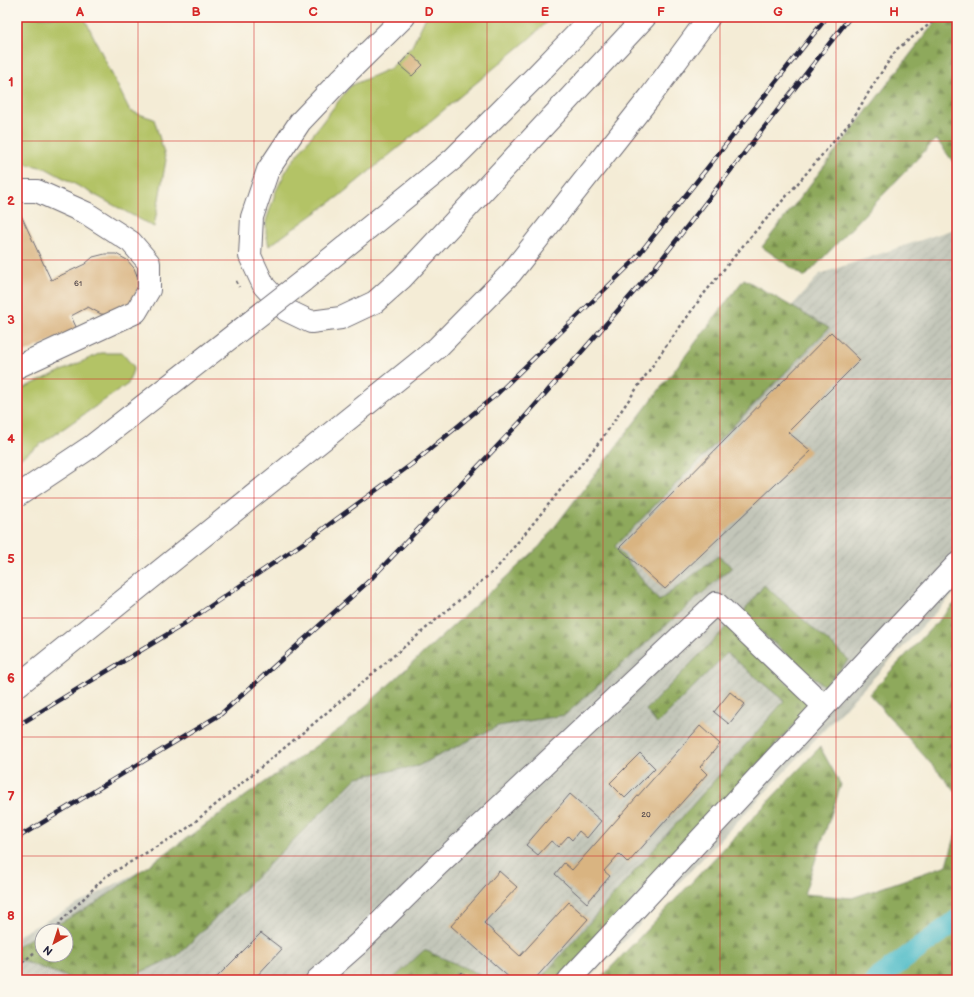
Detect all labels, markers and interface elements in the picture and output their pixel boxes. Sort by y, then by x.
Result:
text: A [75,4,84,20]
text: B [191,4,201,20]
text: C [308,4,318,20]
text: D [424,4,434,20]
text: E [541,4,550,20]
text: F [657,4,665,20]
text: G [773,4,783,20]
text: H [889,4,899,20]
text: 1 [8,74,14,90]
text: 2 [7,193,15,209]
house number: 61 [74,279,82,288]
text: 3 [7,312,15,328]
text: 4 [7,431,15,447]
text: 5 [7,551,15,567]
text: 6 [7,670,15,686]
text: 7 [7,789,15,805]
house number: 20 [641,810,651,819]
text: 8 [7,908,15,924]
north arrow [34,923,74,963]
text: N [41,943,55,958]

